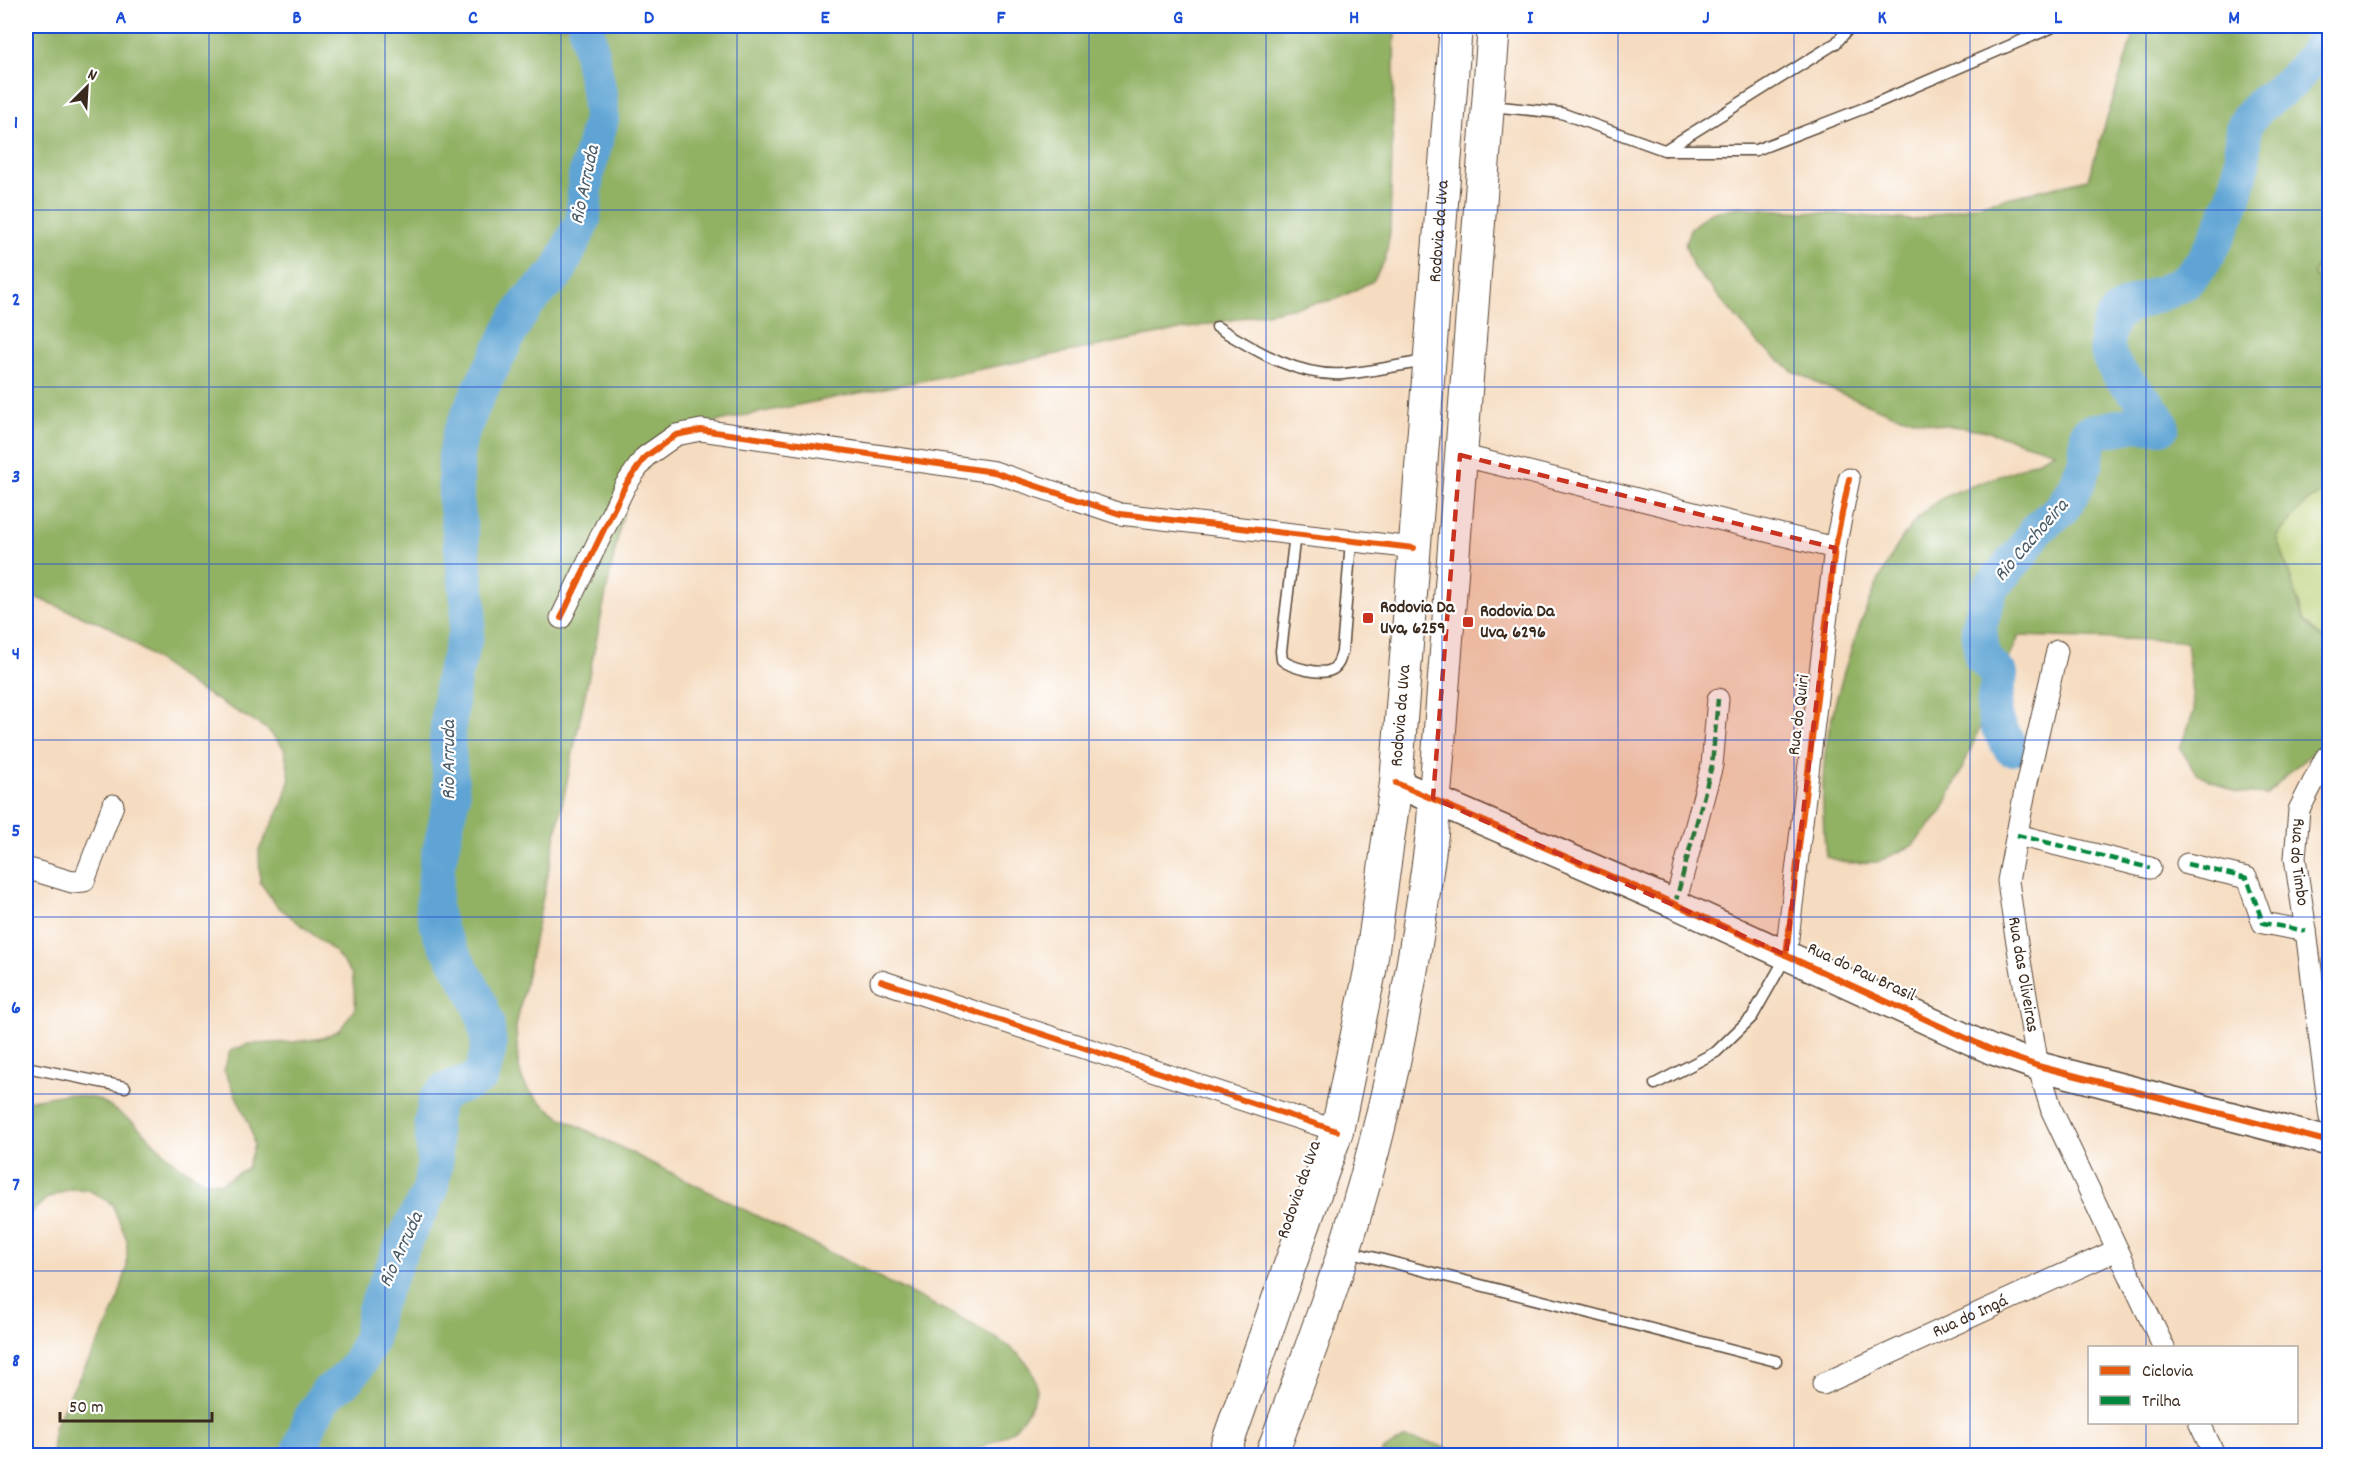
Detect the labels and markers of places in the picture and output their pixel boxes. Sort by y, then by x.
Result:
place label: Rodovia Da Uva, 6259 [1380,596,1455,642]
place label: Rodovia Da Uva, 6296 [1480,600,1555,646]
marker: Rodovia Da Uva, 6259 [1361,611,1375,625]
marker: Rodovia Da Uva, 6296 [1461,615,1475,629]

